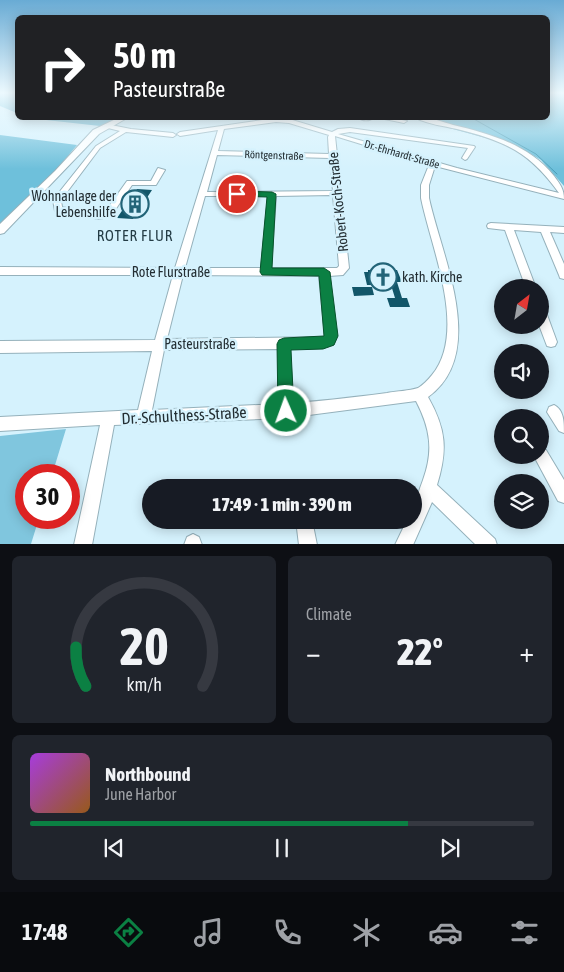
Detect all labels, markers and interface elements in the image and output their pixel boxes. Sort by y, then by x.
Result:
icon: right [30,35,95,100]
text: 50 m [113,35,176,75]
text: Pasteurstraße [113,76,225,102]
street label: Dr.-Ehrhardt-Straße [363,138,441,170]
street label: Röntgenstraße [244,148,304,162]
street label: Robert-Koch-Straße [325,151,351,253]
pin [216,173,258,215]
icon: arrive [223,180,251,208]
place label: Wohnanlage der Lebenshilfe [31,188,117,220]
building icon: Wohnanlage der Lebenshilfe [120,189,150,219]
district label: ROTER FLUR [97,227,173,244]
church icon: kath. Kirche [368,262,398,292]
street label: Rote Flurstraße [132,264,210,280]
place label: kath. Kirche [402,269,462,285]
north arrow [494,279,549,334]
map controls [494,279,549,529]
street label: Pasteurstraße [164,336,236,352]
button: sound [494,344,549,399]
position arrow [259,384,311,436]
street label: Dr.-Schulthess-Straße [121,403,247,427]
button: search [494,409,549,464]
speed limit sign: 30 [15,464,80,529]
button: layers [494,474,549,529]
text: 17:49 · 1 min · 390 m [212,493,352,515]
text: Climate [306,605,352,623]
text: 20 [120,616,168,676]
text: 22° [397,630,443,673]
text: − [306,636,321,668]
text: + [519,636,534,668]
text: km/h [126,674,162,695]
text: Northbound [105,763,191,785]
text: June Harbor [105,785,176,803]
icon: previous [100,834,128,862]
icon: pause [268,834,296,862]
icon: next [436,834,464,862]
icon: directions [111,915,146,950]
icon: music [191,915,226,950]
icon: phone [270,915,305,950]
icon: climate [349,915,384,950]
icon: car [428,915,463,950]
icon: filters [507,915,542,950]
text: 17:48 [22,919,67,945]

